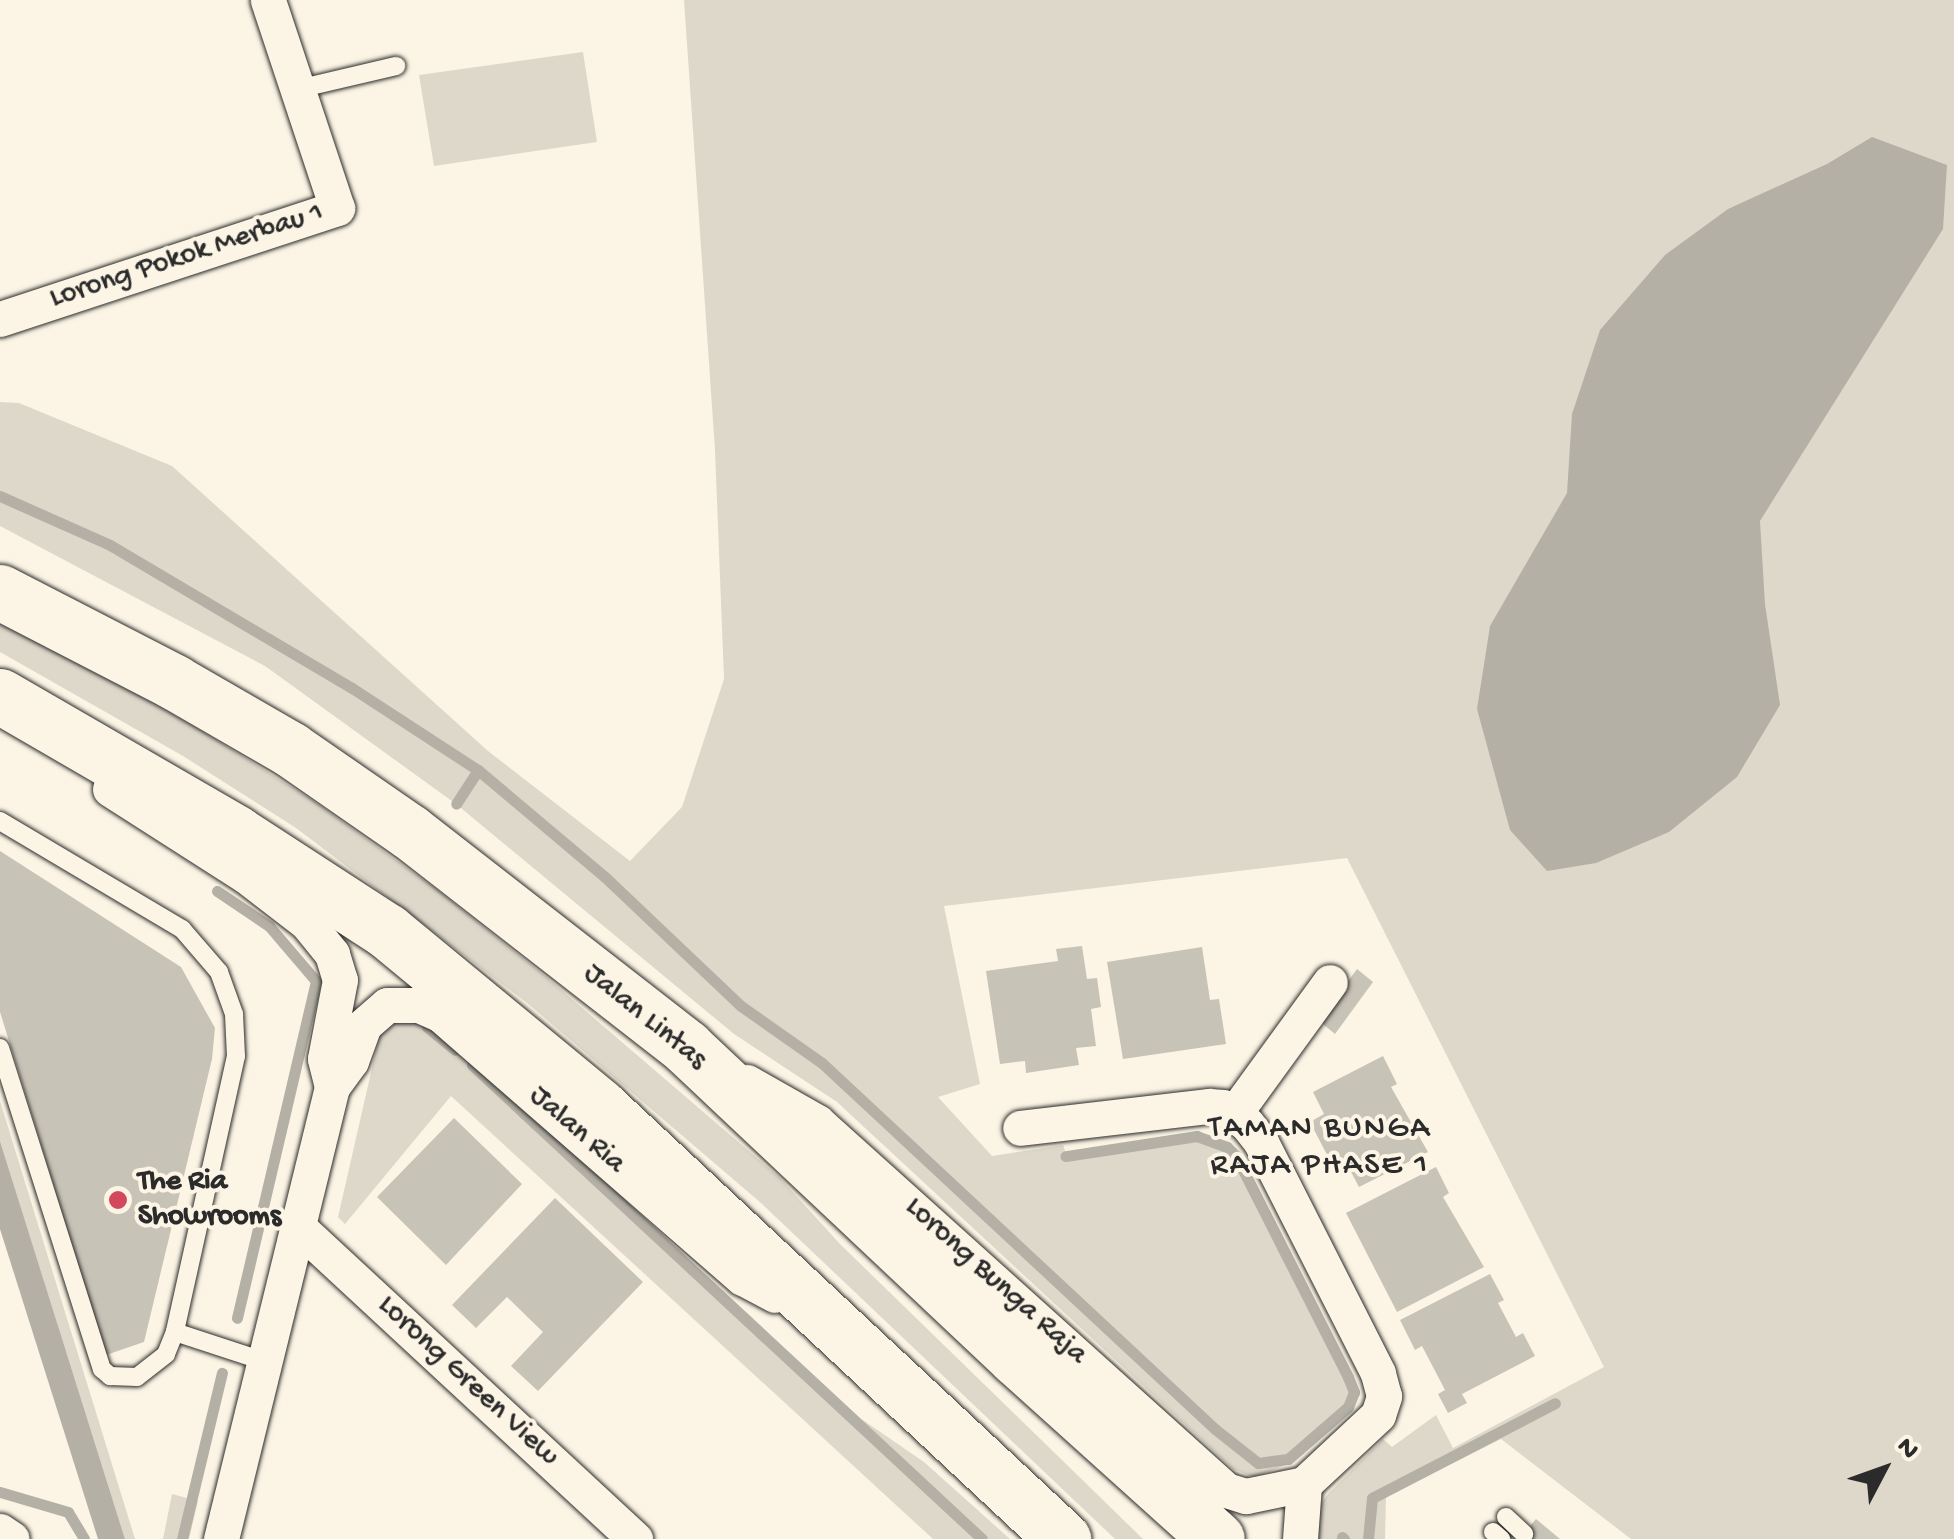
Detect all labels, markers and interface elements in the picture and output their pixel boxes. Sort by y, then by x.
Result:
street label: Lorong Pokok Merbau 1 [46,196,328,318]
street label: Jalan Lintas [575,957,713,1079]
street label: Jalan Ria [520,1079,632,1183]
district label: TAMAN BUNGA RAJA PHASE 1 [1208,1111,1432,1186]
place label: The Ria Showrooms [138,1165,281,1236]
marker: The Ria Showrooms [107,1189,129,1211]
street label: Lorong Bunga Raja [896,1191,1094,1373]
street label: Lorong Green View [369,1289,565,1475]
north arrow [1834,1419,1934,1519]
text: N [1889,1431,1925,1467]

